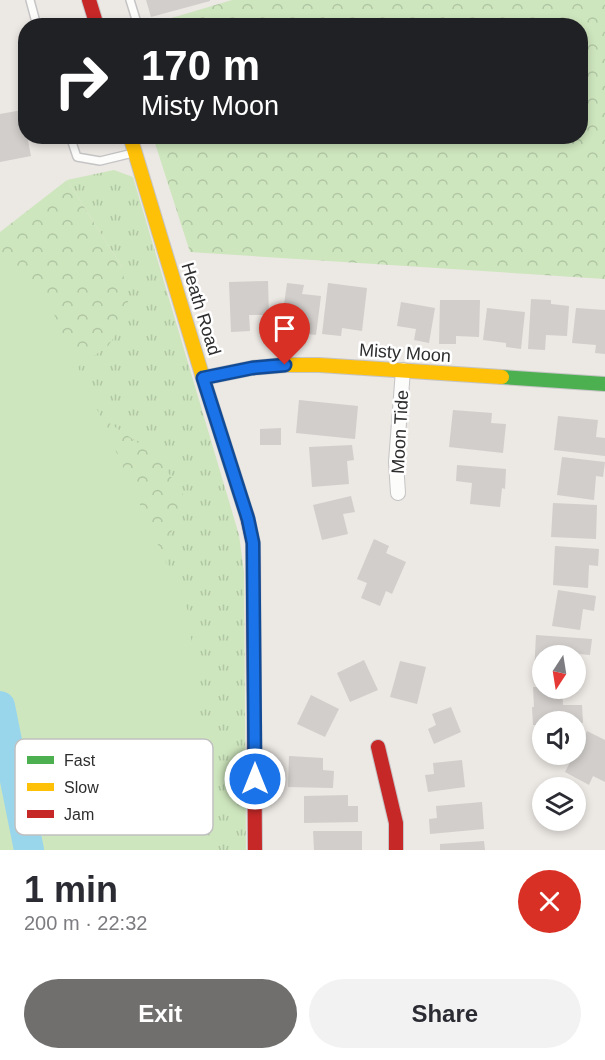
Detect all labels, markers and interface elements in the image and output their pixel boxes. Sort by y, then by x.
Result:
icon: right [42,42,120,120]
text: 170 m [141,42,260,89]
text: Misty Moon [141,91,279,121]
street label: Heath Road [177,260,225,358]
pin [259,303,310,365]
icon: arrive [268,312,301,345]
street label: Misty Moon [358,340,452,366]
street label: Moon Tide [388,390,412,474]
north arrow [532,645,586,699]
map controls [532,645,586,831]
button: sound [532,711,586,765]
legend [15,739,213,835]
position arrow [223,747,287,811]
text: Fast [64,752,96,769]
button: layers [532,777,586,831]
text: Slow [64,779,99,796]
text: Jam [64,806,94,823]
text: 1 min [24,869,118,910]
button: close [518,870,581,933]
text: 200 m · 22:32 [24,912,147,934]
button: Exit [24,979,297,1048]
button: Share [309,979,581,1048]

